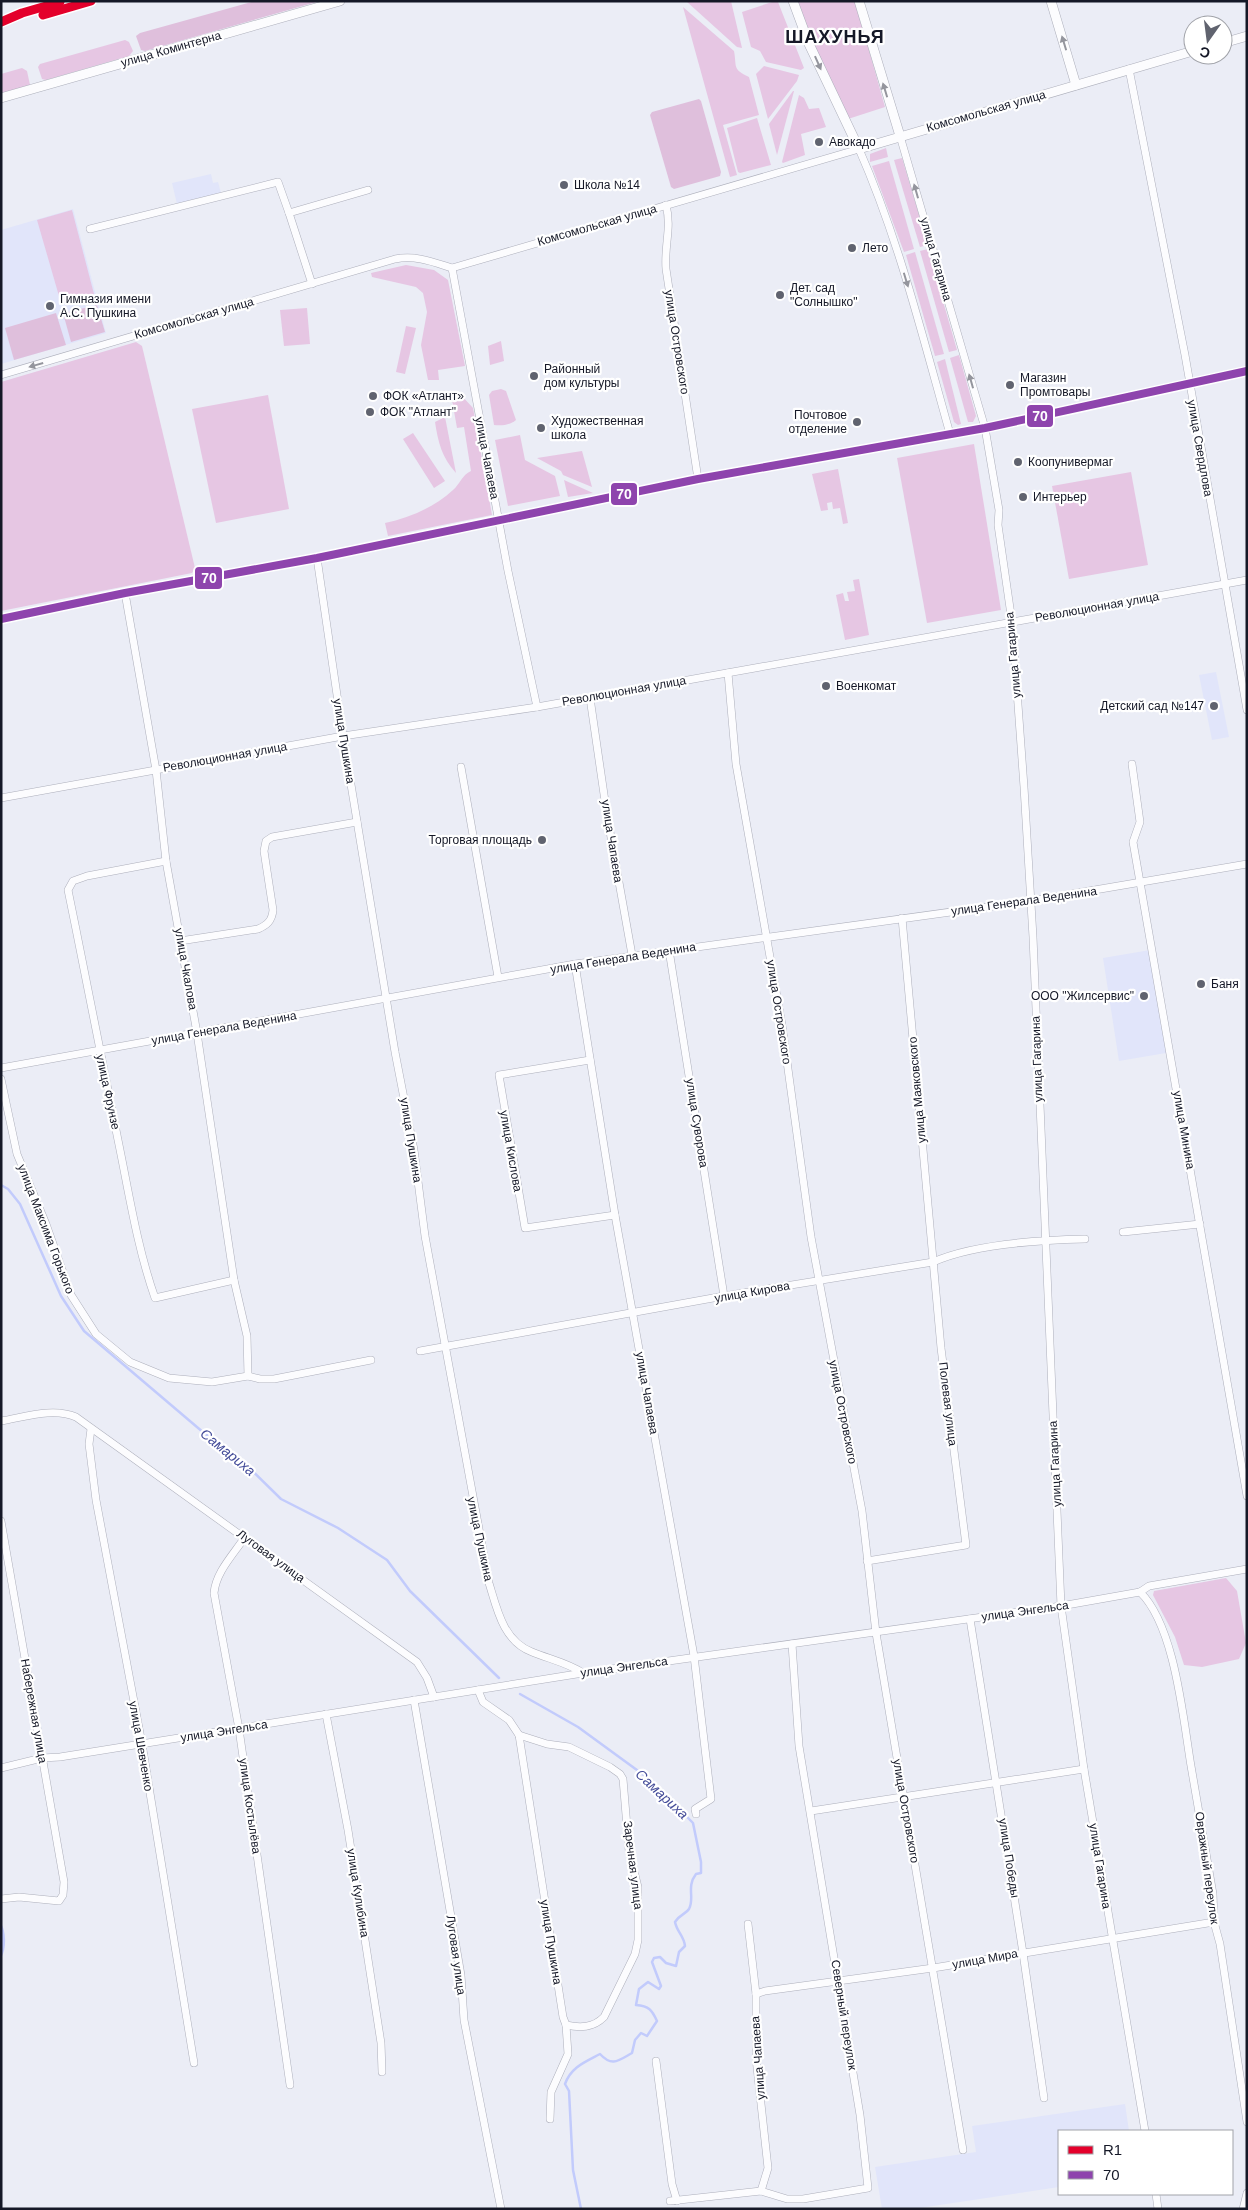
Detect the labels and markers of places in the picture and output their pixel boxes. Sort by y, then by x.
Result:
place label: Авокадо [829,135,876,149]
marker: Авокадо [813,136,825,148]
place label: Школа №14 [574,178,640,192]
marker: Школа №14 [558,179,570,191]
place label: Лето [862,241,889,255]
marker: Лето [846,242,858,254]
place label: Дет. сад "Солнышко" [790,281,858,309]
marker: Дет. сад "Солнышко" [774,289,786,301]
place label: Гимназия имени А.С. Пушкина [60,292,151,320]
marker: Гимназия имени А.С. Пушкина [44,300,56,312]
place label: Районный дом культуры [544,362,620,390]
marker: Районный дом культуры [528,370,540,382]
place label: Магазин Промтовары [1020,371,1090,399]
marker: Магазин Промтовары [1004,379,1016,391]
place label: ФОК «Атлант» [383,389,464,403]
marker: ФОК «Атлант» [367,390,379,402]
place label: ФОК "Атлант" [380,405,456,419]
marker: ФОК "Атлант" [364,406,376,418]
place label: Почтовое отделение [789,408,847,436]
place label: Художественная школа [551,414,643,442]
marker: Почтовое отделение [851,416,863,428]
marker: Художественная школа [535,422,547,434]
place label: Коопунивермаг [1028,455,1114,469]
marker: Коопунивермаг [1012,456,1024,468]
place label: Интерьер [1033,490,1087,504]
marker: Интерьер [1017,491,1029,503]
place label: Военкомат [836,679,897,693]
marker: Военкомат [820,680,832,692]
place label: Детский сад №147 [1100,699,1204,713]
marker: Детский сад №147 [1208,700,1220,712]
place label: Торговая площадь [429,833,532,847]
marker: Торговая площадь [536,834,548,846]
place label: Баня [1211,977,1239,991]
marker: Баня [1195,978,1207,990]
place label: ООО "Жилсервис" [1031,989,1134,1003]
marker: ООО "Жилсервис" [1138,990,1150,1002]

